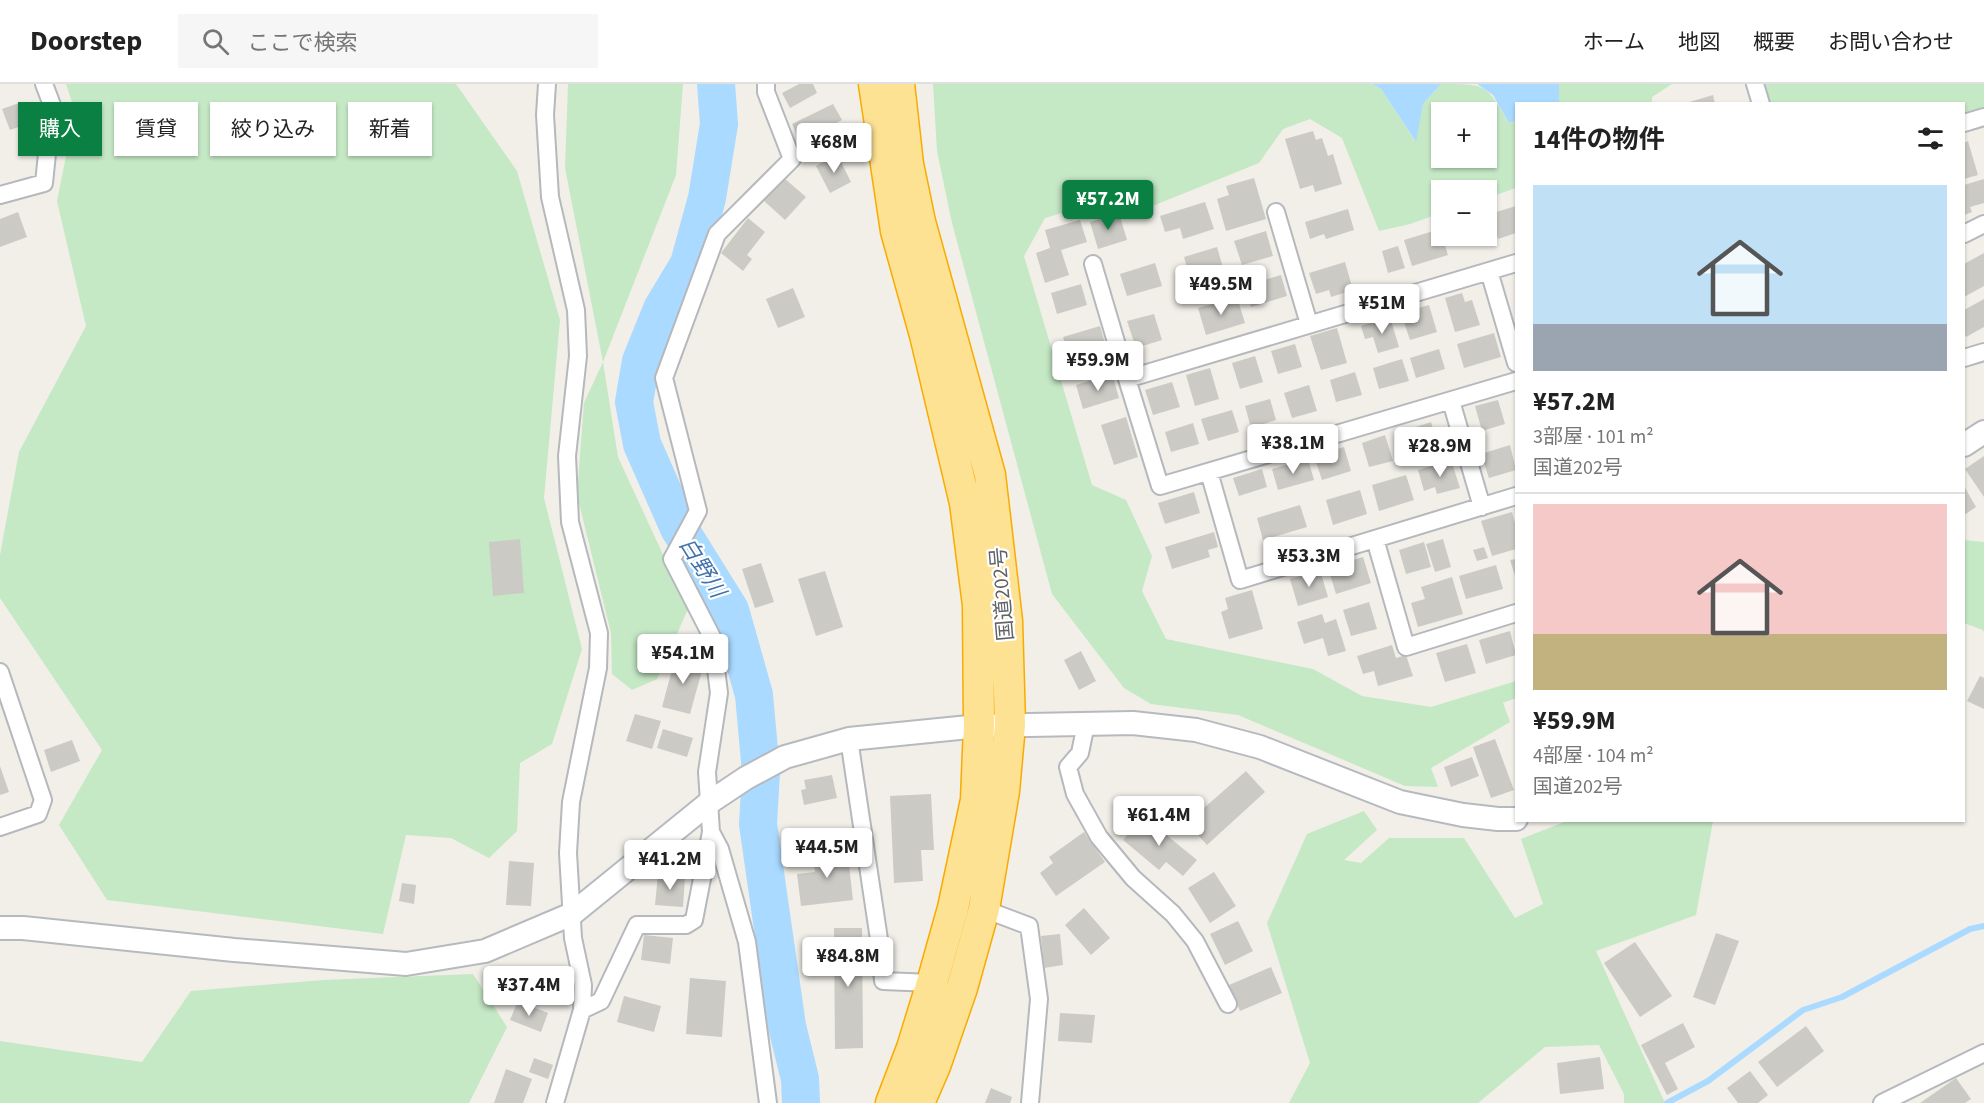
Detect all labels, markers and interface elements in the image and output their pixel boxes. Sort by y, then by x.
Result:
search box [178,14,598,68]
text: Doorstep [30,21,142,61]
icon: search [199,25,232,58]
text: ここで検索 [247,27,357,59]
text: ホーム [1583,27,1645,57]
text: 地図 [1678,27,1720,57]
text: 概要 [1753,27,1795,57]
text: お問い合わせ [1828,27,1954,57]
chip: 購入 [18,102,102,156]
chip: 賃貸 [114,102,198,156]
chip: 絞り込み [210,102,336,156]
chip: 新着 [348,102,432,156]
map controls [1431,102,1497,246]
button: + [1431,102,1497,168]
text: 14件の物件 [1533,121,1664,158]
icon: filters [1914,122,1947,155]
pin: ¥68M [798,123,870,174]
text: ¥68M [811,128,857,156]
pin: ¥57.2M [1059,180,1157,231]
button: − [1431,180,1497,246]
text: ¥57.2M [1076,185,1140,213]
icon: home [1686,224,1794,332]
pin: ¥49.5M [1172,265,1270,316]
text: ¥49.5M [1189,270,1253,298]
pin: ¥51M [1346,284,1418,335]
text: ¥51M [1359,289,1405,317]
pin: ¥59.9M [1049,341,1147,392]
text: ¥59.9M [1066,346,1130,374]
text: ¥57.2M [1533,383,1616,420]
text: 3部屋 · 101 m² [1533,423,1654,451]
pin: ¥38.1M [1244,424,1342,475]
pin: ¥28.9M [1391,427,1489,478]
text: ¥38.1M [1261,429,1325,457]
text: ¥28.9M [1408,432,1472,460]
text: 国道202号 [1533,454,1623,482]
water label: 白野川 [671,531,734,606]
pin: ¥53.3M [1260,537,1358,588]
text: ¥53.3M [1277,542,1341,570]
icon: home [1686,543,1794,651]
street label: 国道202号 [983,546,1021,642]
pin: ¥54.1M [634,634,732,685]
text: ¥54.1M [651,639,715,667]
text: ¥59.9M [1533,702,1616,739]
text: 4部屋 · 104 m² [1533,742,1654,770]
text: 国道202号 [1533,773,1623,801]
pin: ¥61.4M [1110,796,1208,847]
text: ¥61.4M [1127,801,1191,829]
pin: ¥44.5M [778,828,876,879]
text: ¥44.5M [795,833,859,861]
pin: ¥41.2M [621,840,719,891]
text: ¥41.2M [638,845,702,873]
pin: ¥84.8M [799,937,897,988]
text: ¥84.8M [816,942,880,970]
pin: ¥37.4M [480,966,578,1017]
text: ¥37.4M [497,971,561,999]

